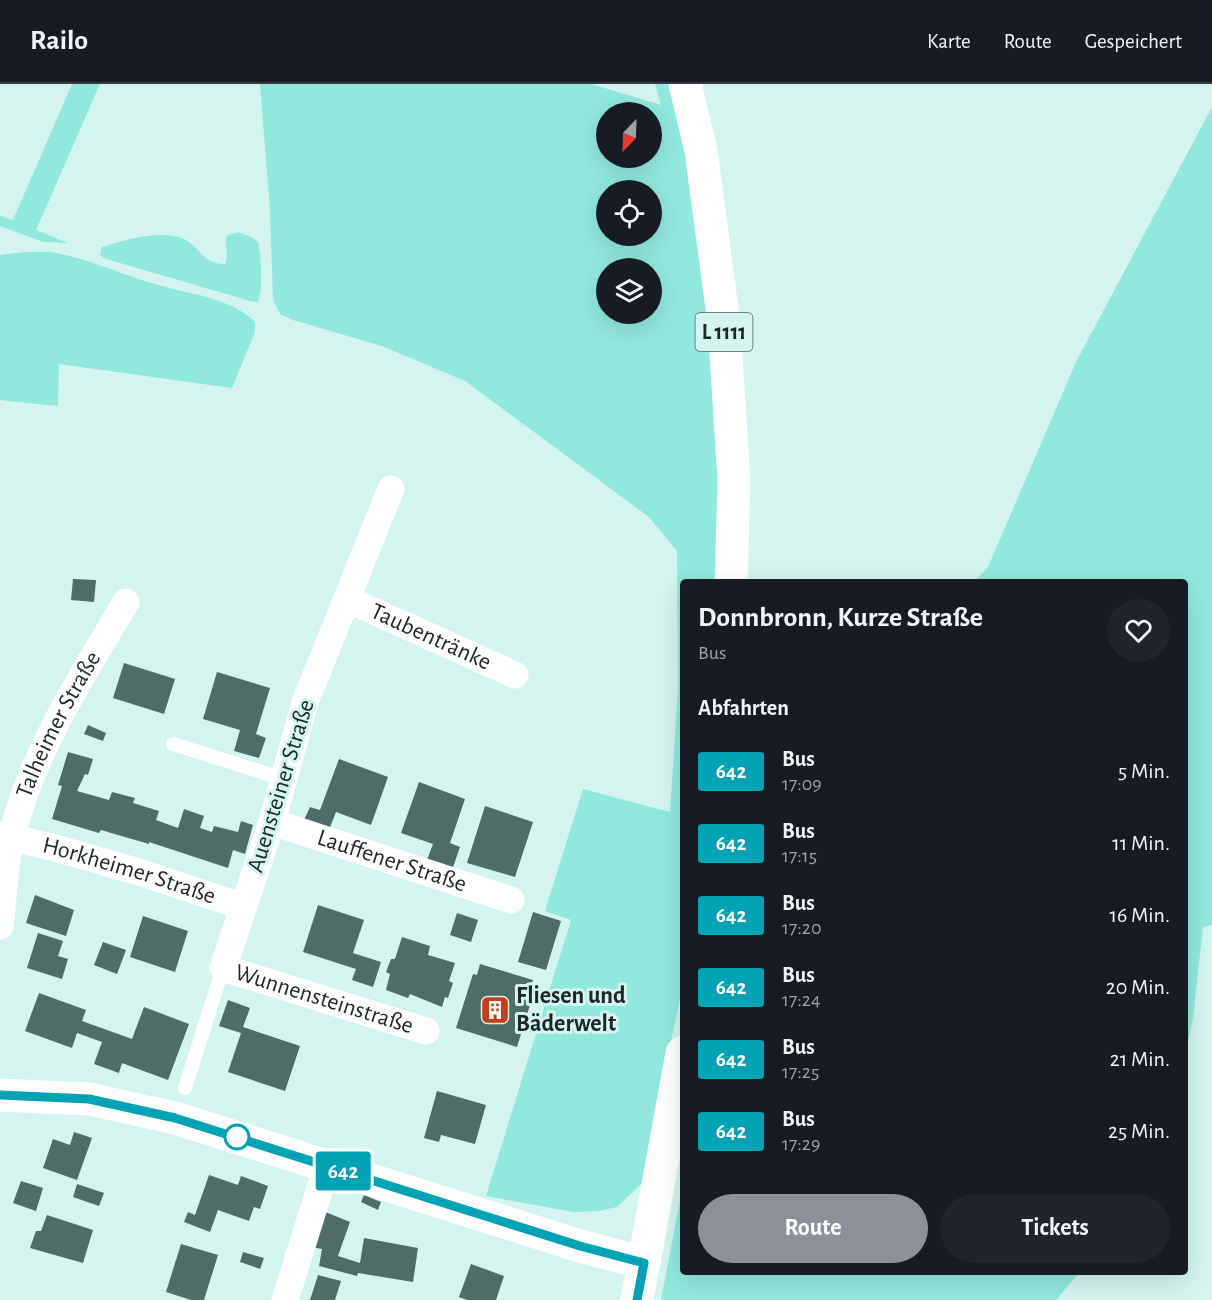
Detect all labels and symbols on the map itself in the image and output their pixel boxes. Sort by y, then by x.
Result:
north arrow [596,102,662,168]
road number: L 1111 [696,313,752,351]
street label: Taubentränke [367,599,495,675]
street label: Talheimer Straße [12,647,105,801]
street label: Auensteiner Straße [243,697,319,875]
street label: Lauffener Straße [314,826,469,897]
street label: Horkheimer Straße [40,833,219,909]
street label: Wunnensteinstraße [232,960,416,1038]
place label: Fliesen und Bäderwelt [516,984,626,1036]
building icon: Fliesen und Bäderwelt [479,994,511,1026]
unlabelled marker [224,1124,250,1150]
line badge: 642 [308,1152,378,1190]

